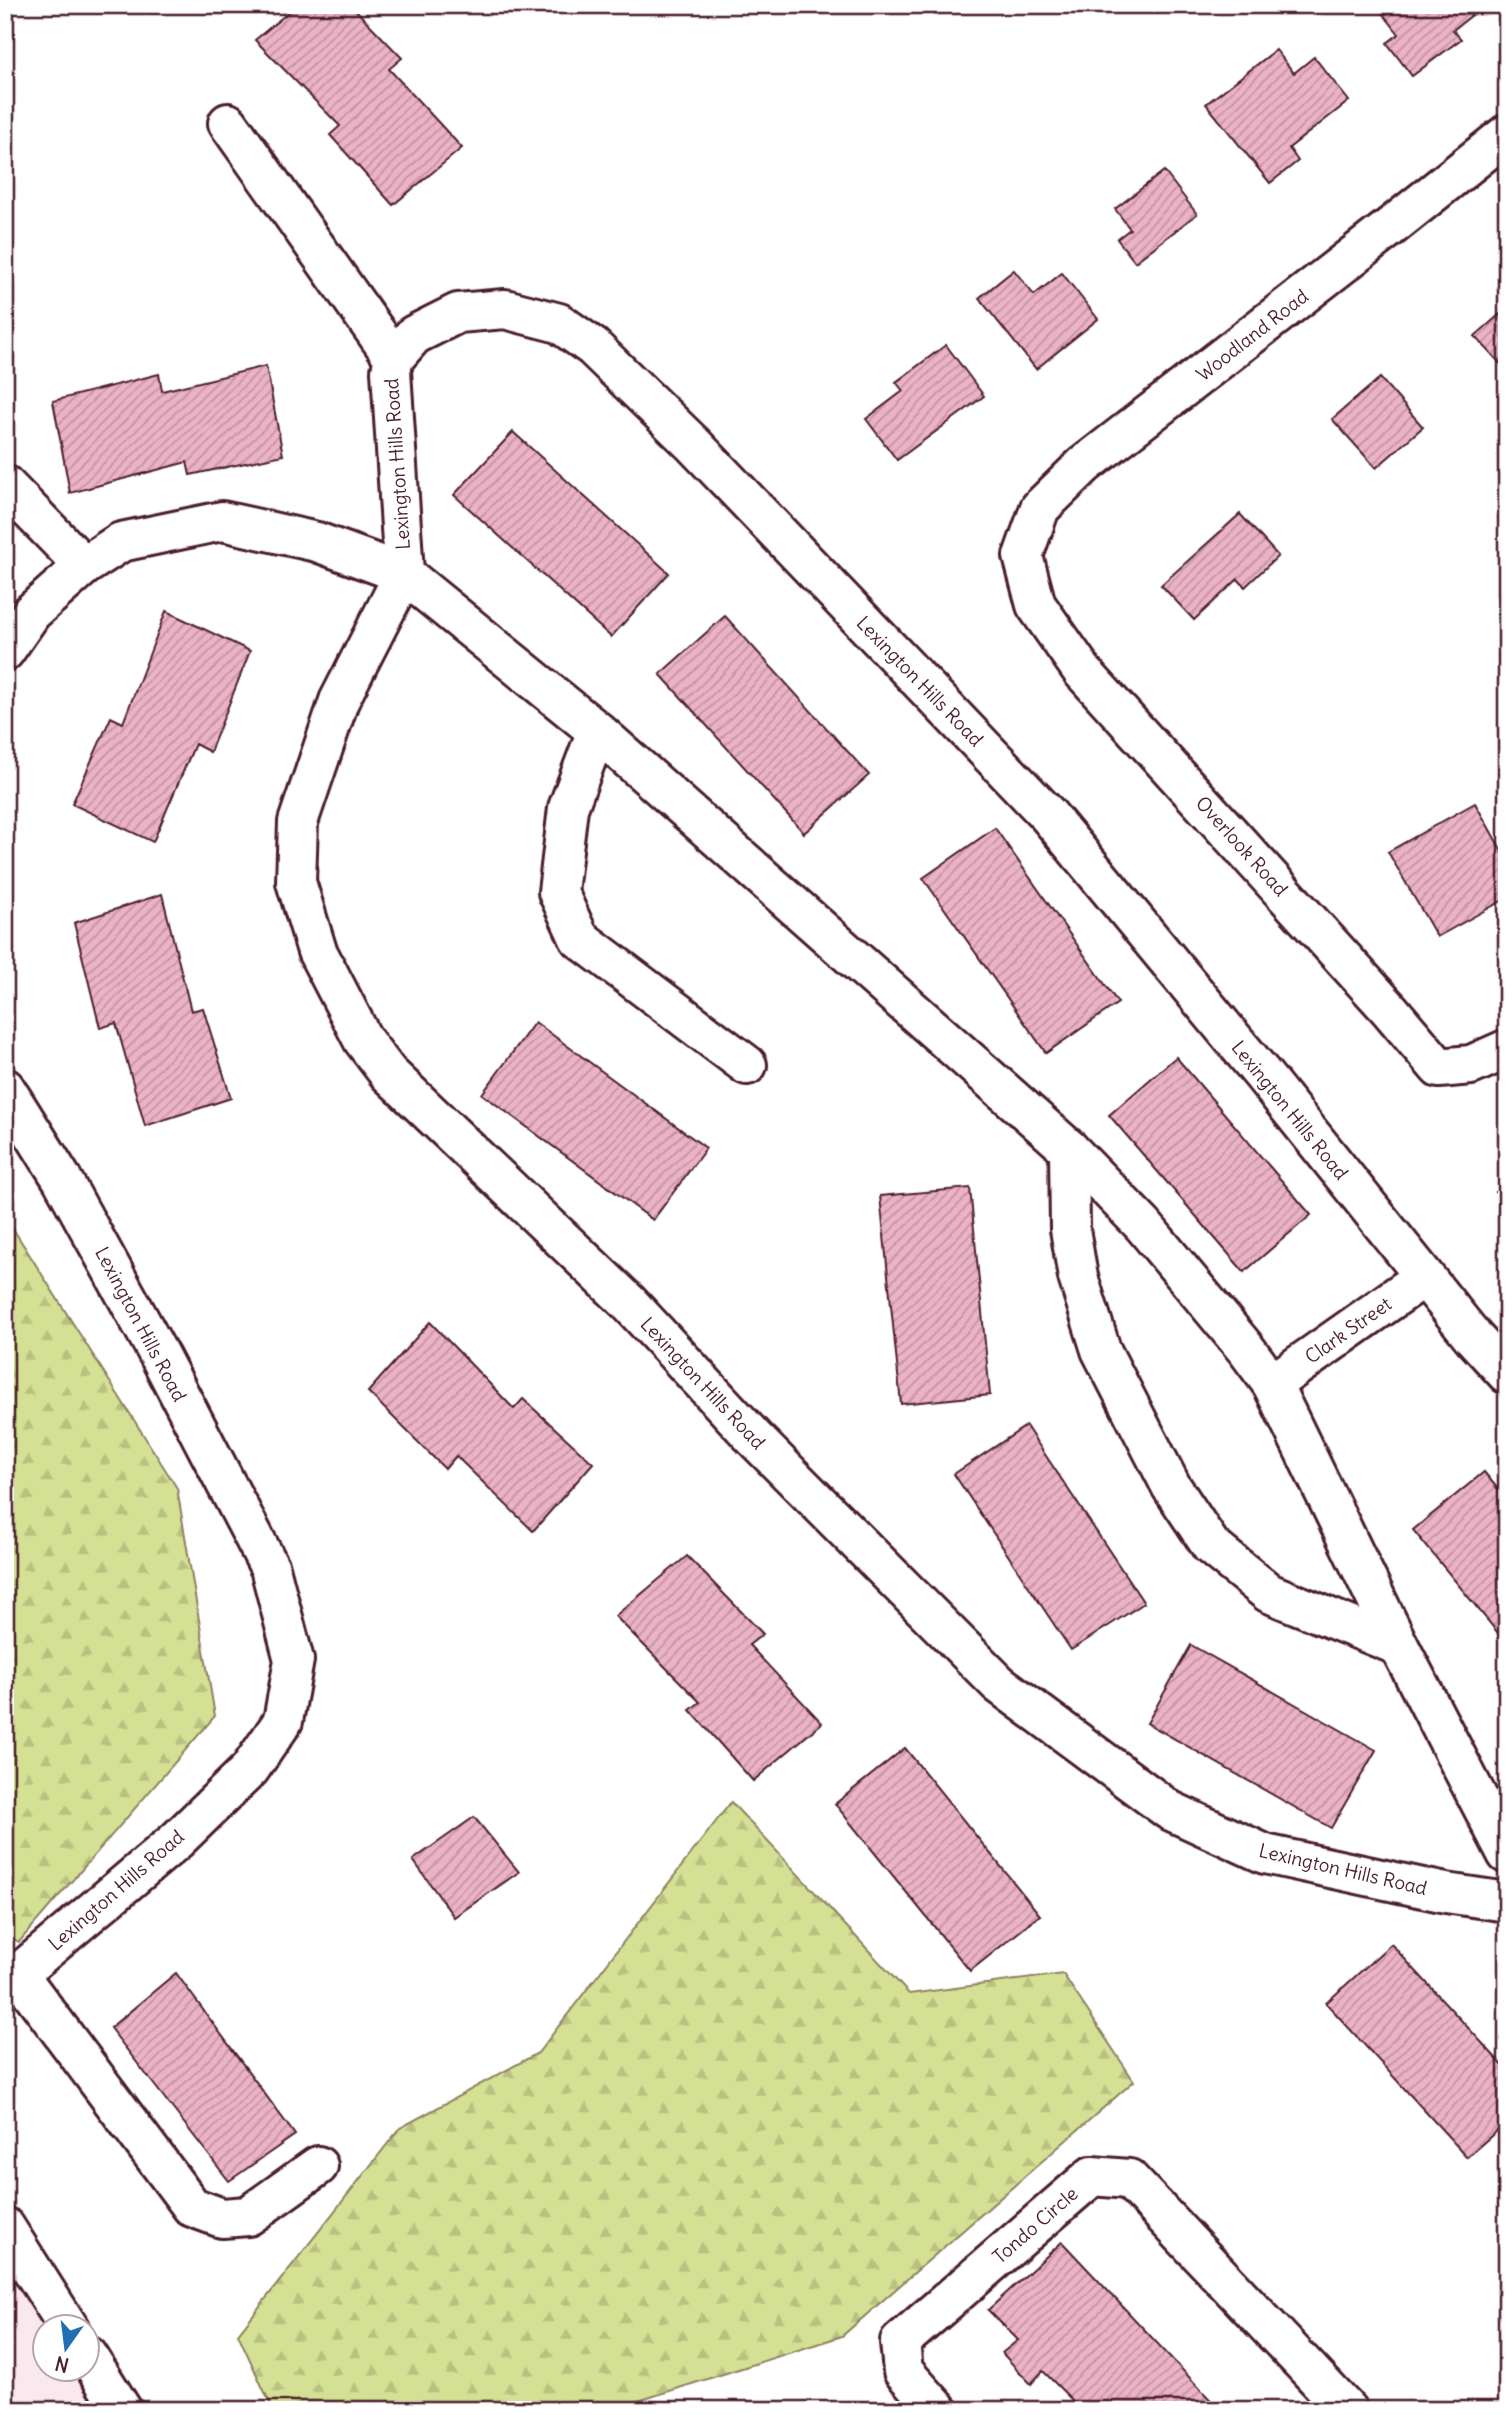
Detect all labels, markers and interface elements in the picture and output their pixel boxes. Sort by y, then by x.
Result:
street label: Woodland Road [1191,284,1313,386]
street label: Lexington Hills Road [379,377,415,551]
street label: Lexington Hills Road [852,611,988,751]
street label: Overlook Road [1191,791,1293,901]
street label: Lexington Hills Road [1227,1036,1353,1184]
street label: Lexington Hills Road [90,1242,192,1406]
street label: Clark Street [1300,1291,1396,1369]
street label: Lexington Hills Road [636,1312,770,1454]
street label: Lexington Hills Road [43,1825,189,1955]
street label: Lexington Hills Road [1257,1838,1429,1900]
street label: Tondo Circle [987,2181,1083,2269]
north arrow [32,2314,102,2384]
text: N [53,2351,71,2378]

